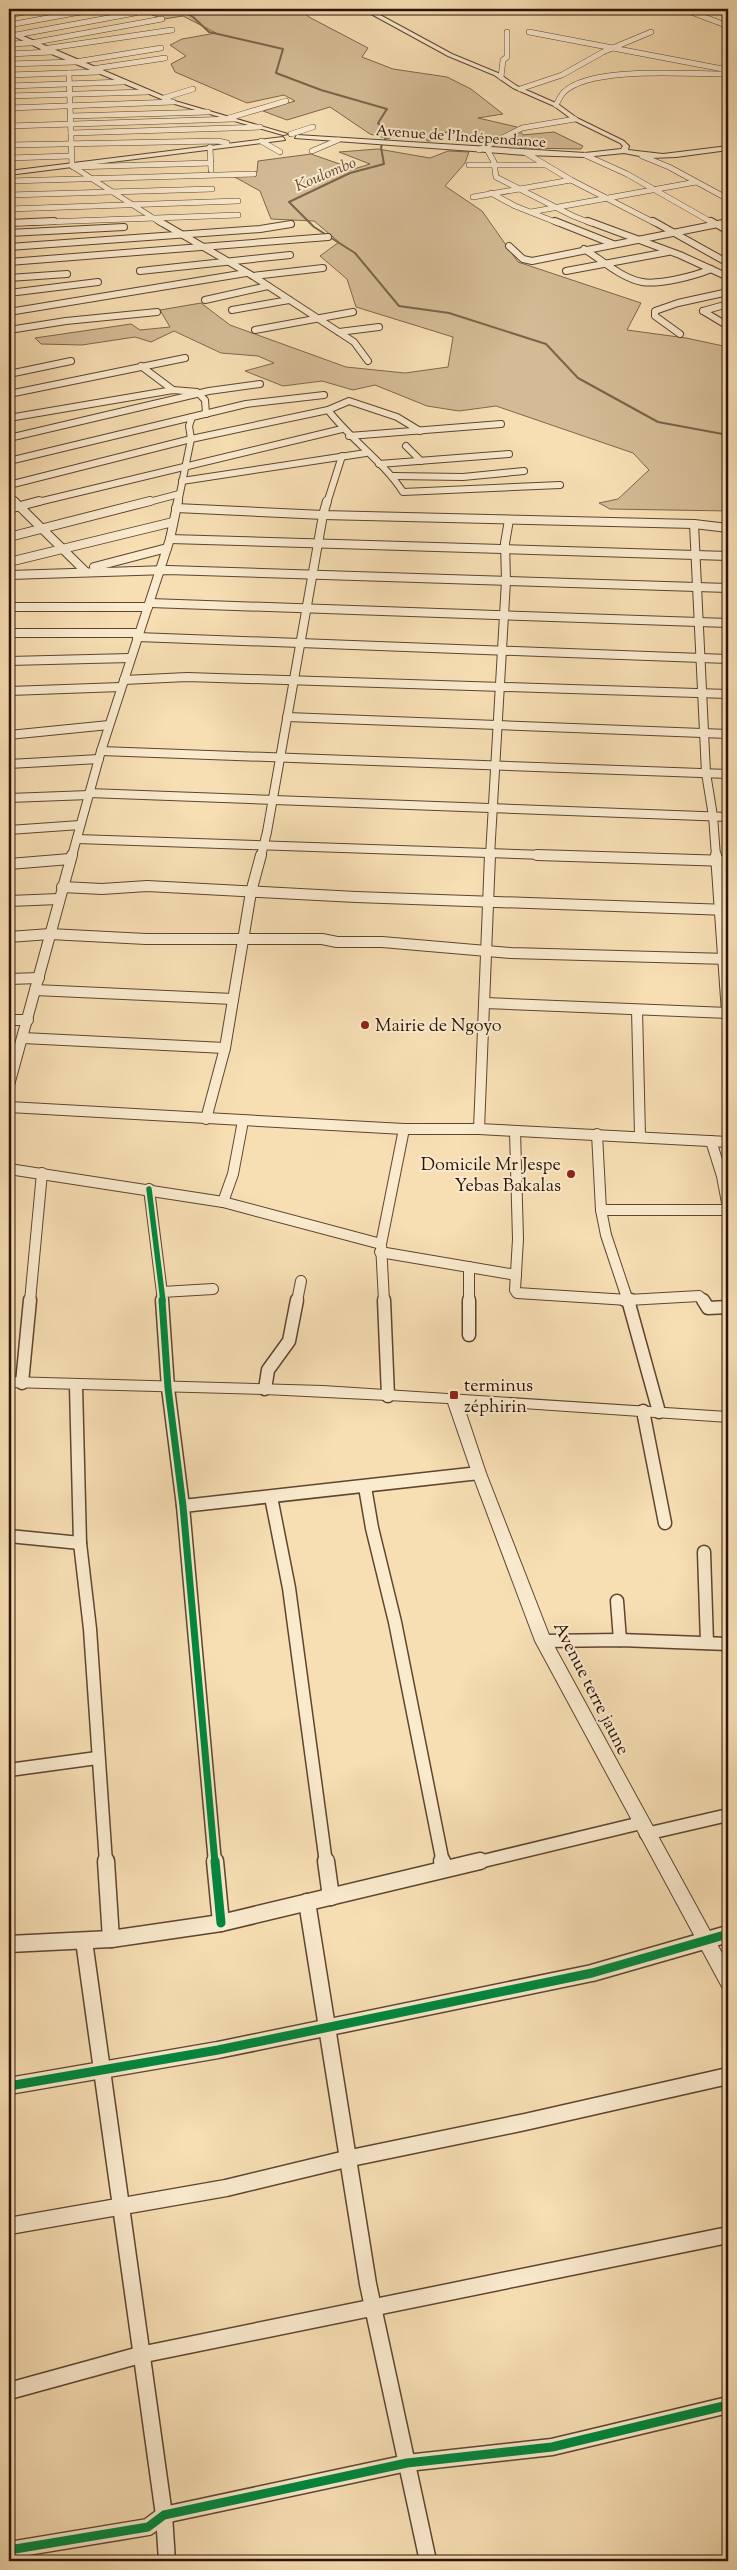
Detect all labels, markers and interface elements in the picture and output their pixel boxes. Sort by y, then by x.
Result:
street label: Avenue de l'Indépendance [375,121,547,154]
water label: Koulombo [292,152,360,199]
place label: Mairie de Ngoyo [375,1014,502,1040]
marker: Mairie de Ngoyo [359,1019,371,1031]
place label: Domicile Mr Jespe Yebas Bakalas [421,1153,561,1200]
marker: Domicile Mr Jespe Yebas Bakalas [565,1168,577,1180]
place label: terminus zéphirin [464,1374,533,1421]
marker: terminus zéphirin [448,1389,460,1401]
street label: Avenue terre jaune [545,1618,635,1760]

